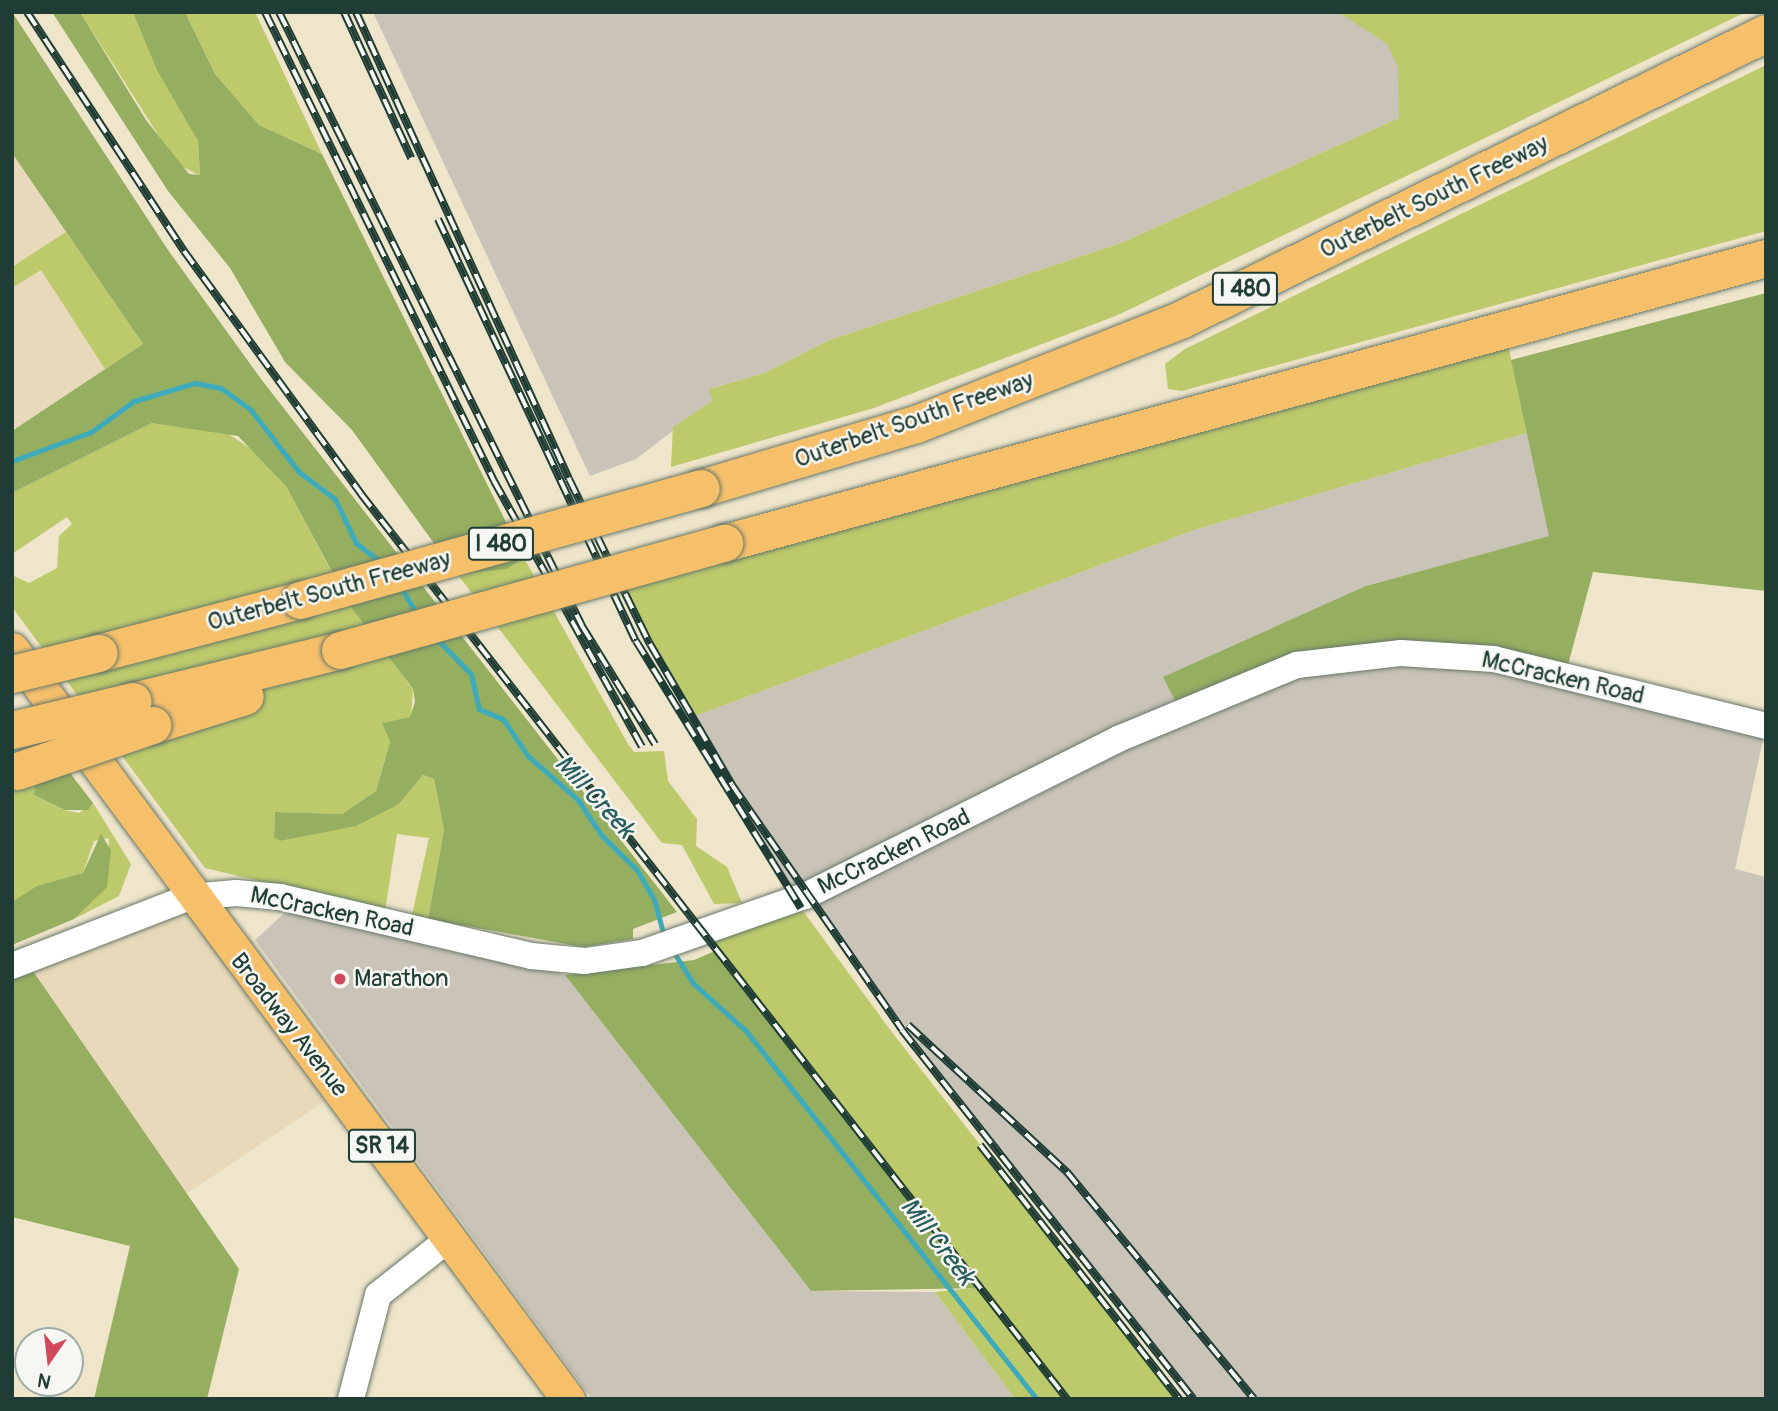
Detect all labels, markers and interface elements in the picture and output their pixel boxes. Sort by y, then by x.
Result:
street label: Outerbelt South Freeway [1315,129,1553,265]
road number: I 480 [1212,270,1278,308]
street label: Outerbelt South Freeway [791,366,1037,474]
road number: I 480 [468,524,534,564]
street label: Outerbelt South Freeway [204,545,454,637]
street label: McCracken Road [1479,645,1647,711]
water label: Mill Creek [548,749,640,845]
street label: McCracken Road [813,803,975,901]
street label: McCracken Road [248,881,416,943]
street label: Broadway Avenue [224,948,354,1102]
place label: Marathon [354,965,449,993]
marker: Marathon [332,971,348,987]
road number: SR 14 [347,1126,417,1166]
water label: Mill Creek [893,1192,981,1292]
north arrow [14,1327,84,1397]
text: N [35,1367,54,1394]

